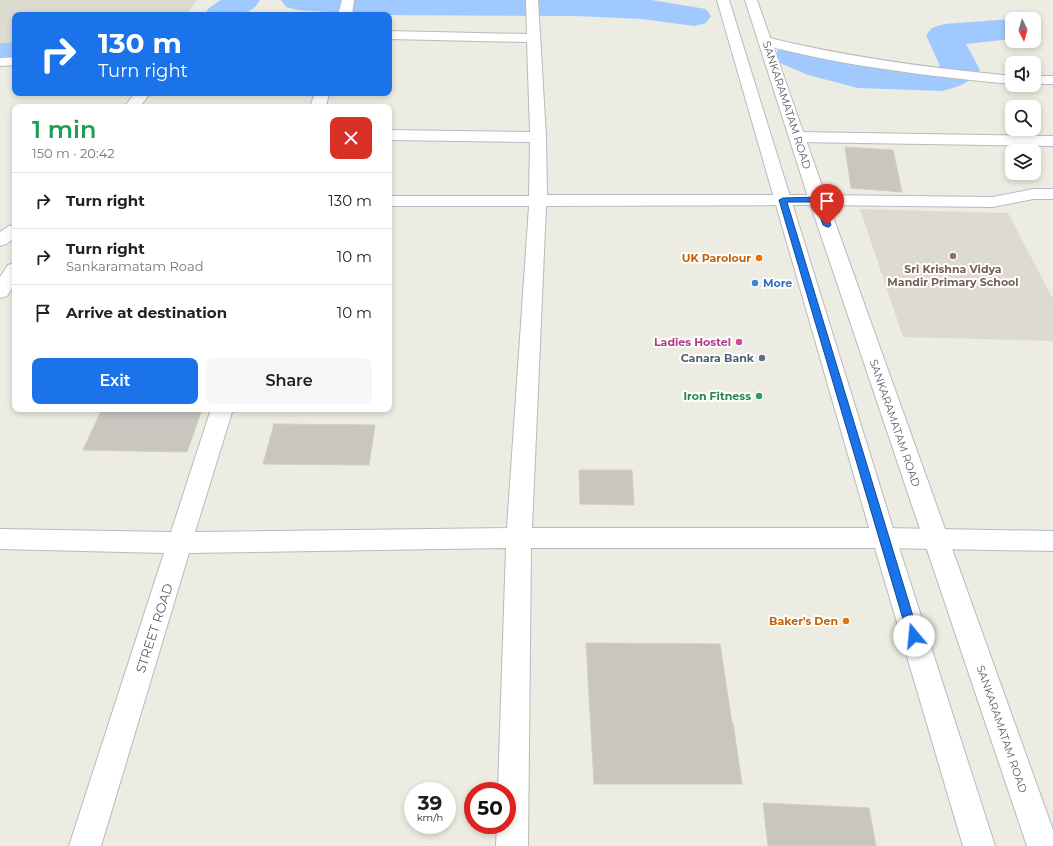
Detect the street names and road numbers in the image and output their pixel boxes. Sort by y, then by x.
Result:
street label: SANKARAMATAM ROAD [760,39,814,171]
street label: SANKARAMATAM ROAD [867,357,923,489]
street label: STREET ROAD [132,581,176,675]
street label: SANKARAMATAM ROAD [974,663,1030,795]

